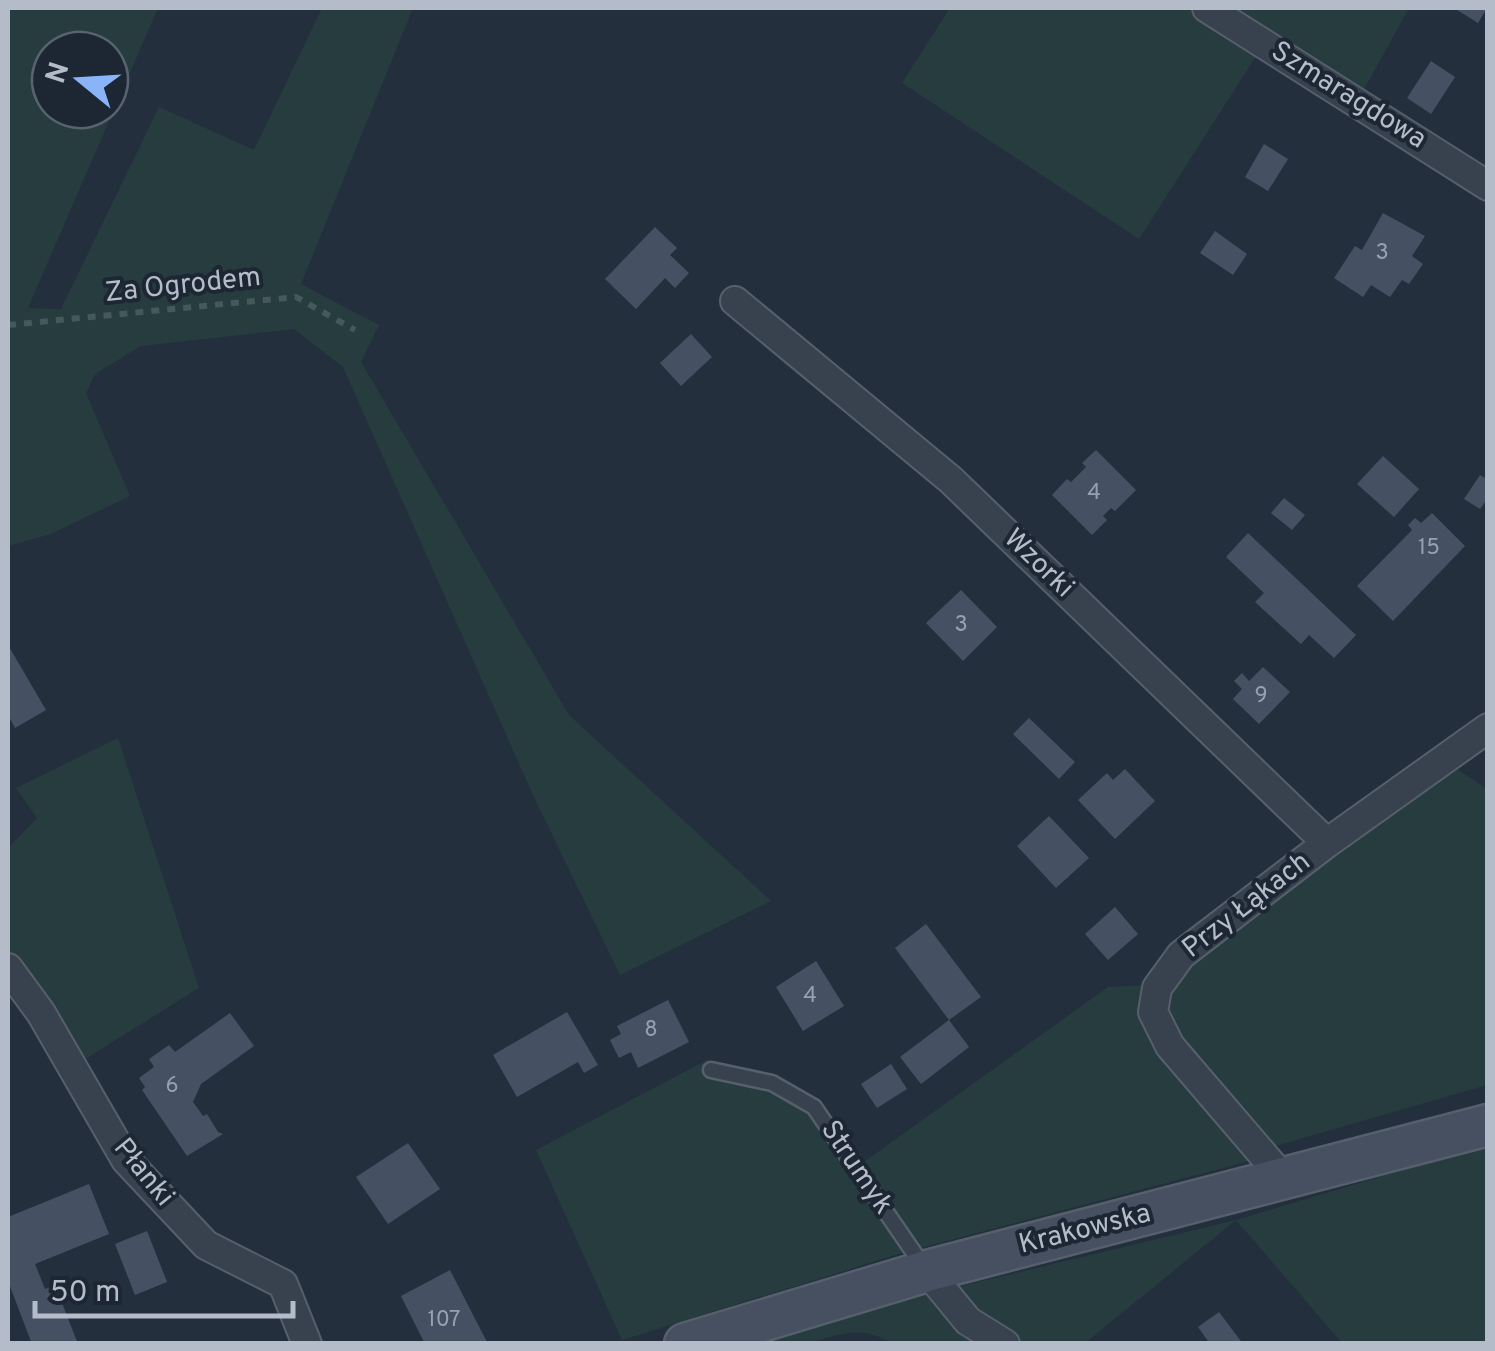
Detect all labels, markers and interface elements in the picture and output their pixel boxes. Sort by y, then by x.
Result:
north arrow [30,30,130,130]
street label: Szmaragdowa [1264,34,1432,158]
text: N [39,58,79,88]
house number: 3 [1375,240,1389,267]
street label: Za Ogrodem [103,260,263,312]
house number: 4 [1087,480,1101,507]
street label: Wzorki [995,522,1081,606]
house number: 15 [1418,535,1440,562]
house number: 3 [954,612,968,639]
house number: 9 [1254,683,1268,710]
street label: Przy Łąkach [1176,845,1318,967]
house number: 4 [803,983,817,1010]
house number: 8 [644,1017,658,1044]
house number: 6 [165,1073,179,1100]
street label: Strumyk [811,1114,901,1222]
street label: Płanki [105,1131,181,1215]
street label: Krakowska [1015,1196,1155,1264]
scale bar [35,1256,292,1318]
text: 50 m [50,1275,120,1312]
house number: 107 [427,1307,461,1334]

